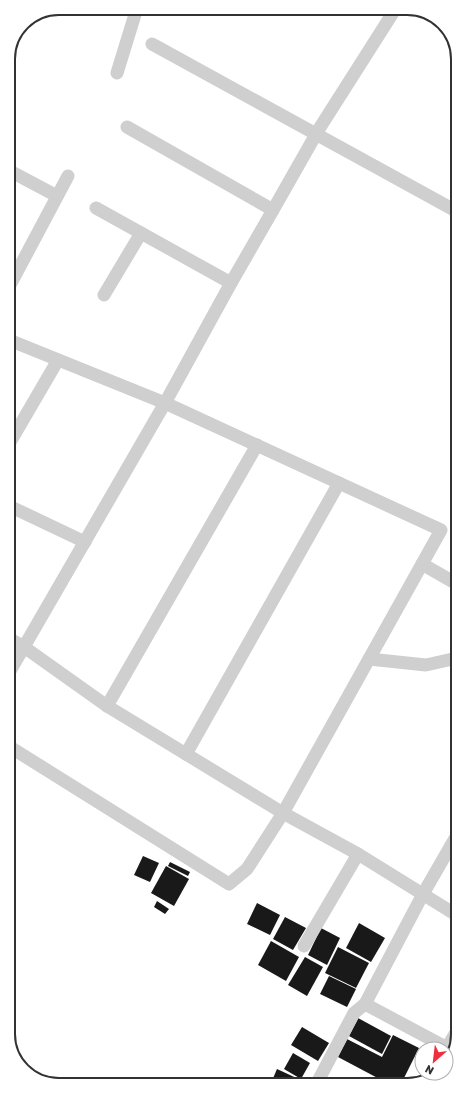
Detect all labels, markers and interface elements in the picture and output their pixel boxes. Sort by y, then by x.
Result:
north arrow [414,1041,454,1081]
text: N [423,1062,436,1077]

